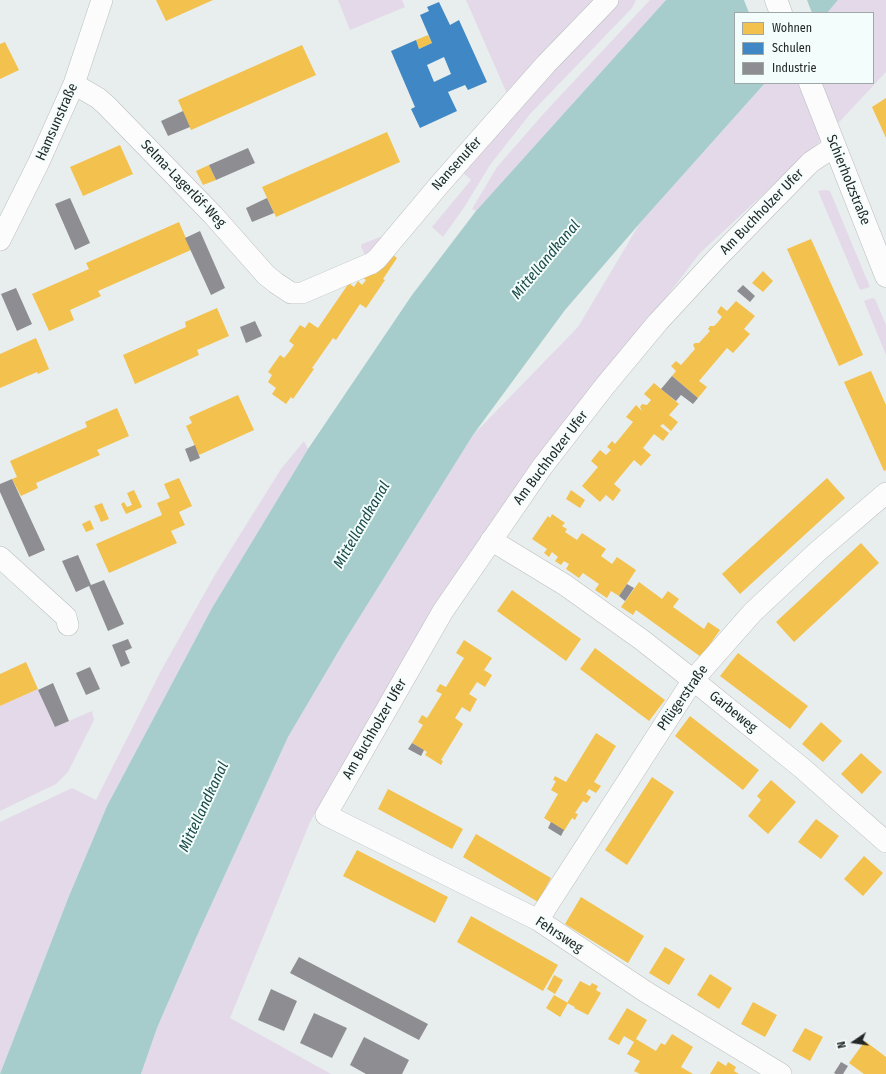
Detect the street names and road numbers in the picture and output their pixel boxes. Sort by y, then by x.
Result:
street label: Hamsunstraße [32,81,82,163]
street label: Schierholzstraße [822,132,874,228]
street label: Nansenufer [429,134,485,194]
street label: Selma-Lagerlöf-Weg [137,137,229,231]
street label: Am Buchholzer Ufer [717,166,807,258]
street label: Am Buchholzer Ufer [510,408,592,508]
street label: Pflügerstraße [654,662,712,734]
street label: Am Buchholzer Ufer [339,676,411,782]
street label: Garbeweg [706,688,760,736]
street label: Fehrsweg [532,913,586,957]

